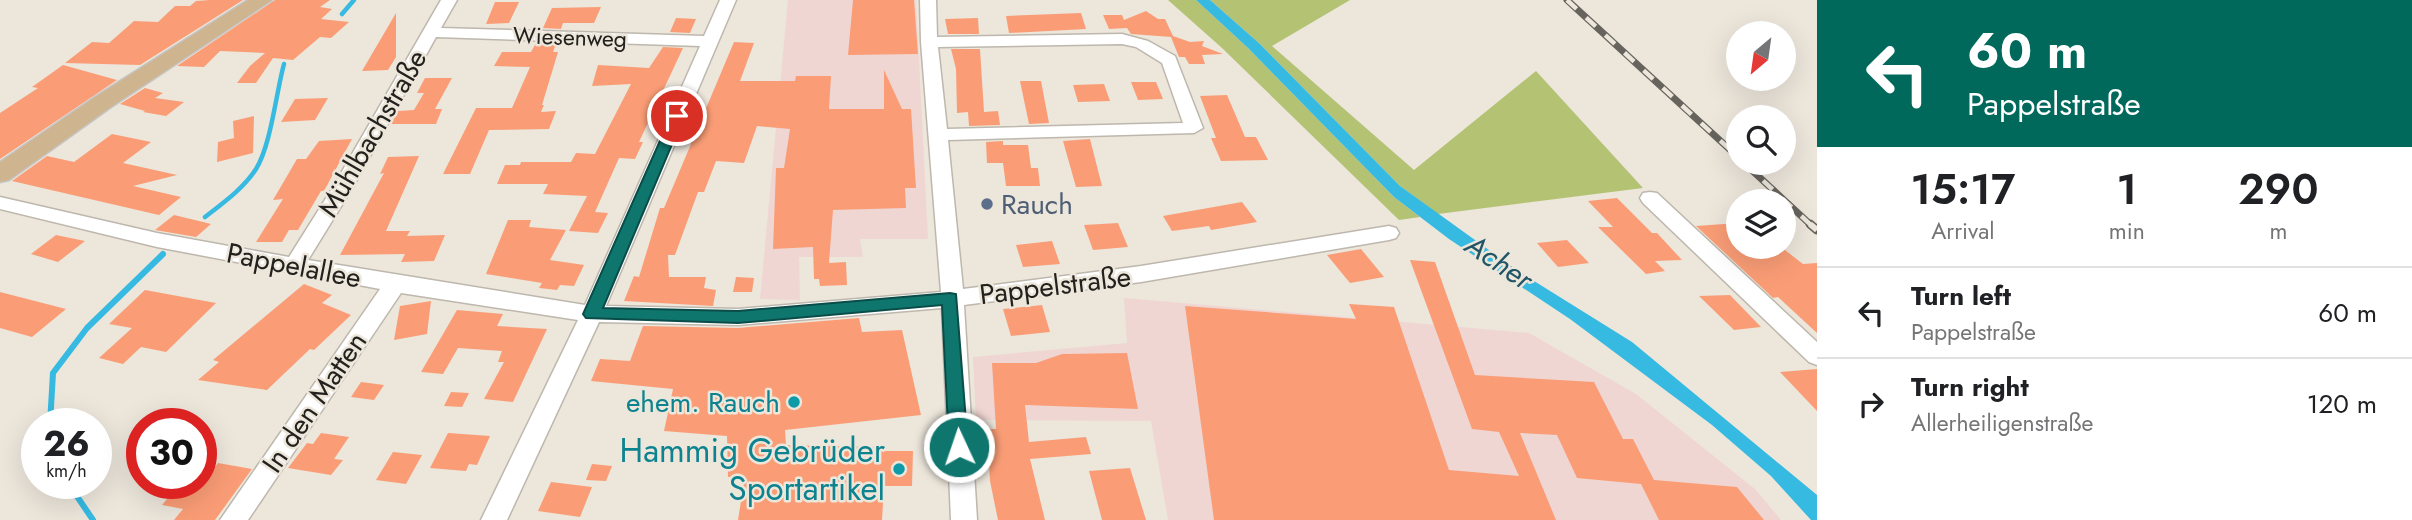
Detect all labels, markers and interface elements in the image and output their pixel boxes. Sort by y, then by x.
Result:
text: 60 m [1967,16,2087,86]
street label: Wiesenweg [512,18,628,56]
north arrow [1726,21,1796,91]
map controls [1726,21,1796,259]
icon: left [1852,28,1943,119]
street label: Mühlbachstraße [308,42,437,225]
text: Pappelstraße [1967,81,2141,127]
pin [647,86,707,146]
icon: arrive [658,97,696,135]
button: search [1726,105,1796,175]
text: 15:17 [1910,159,2015,220]
text: 1 [2116,159,2137,220]
text: 290 [2238,159,2319,220]
place label: Rauch [1001,184,1073,225]
button: layers [1726,189,1796,259]
marker: Rauch [979,196,995,212]
text: Arrival [1931,214,1995,248]
text: min [2109,214,2145,248]
text: m [2269,214,2287,248]
water label: Acher [1456,223,1543,301]
street label: Pappelallee [223,232,365,299]
street label: Pappelstraße [977,256,1133,315]
text: Turn left [1911,277,2011,315]
icon: left [1852,294,1890,332]
text: 60 m [2318,294,2377,332]
text: Pappelstraße [1911,315,2036,349]
street label: In den Matten [252,324,377,481]
text: Turn right [1911,368,2029,406]
place label: ehem. Rauch [626,382,780,423]
icon: right [1852,385,1890,423]
text: 120 m [2307,385,2377,423]
marker: ehem. Rauch [786,394,802,410]
text: Allerheiligenstraße [1911,406,2093,440]
speed limit sign: 30 [126,408,217,499]
position arrow [922,410,996,484]
text: 26 [43,419,90,469]
place label: Hammig Gebrüder Sportartikel [620,427,886,512]
text: km/h [46,458,87,484]
marker: Hammig Gebrüder Sportartikel [891,461,907,477]

